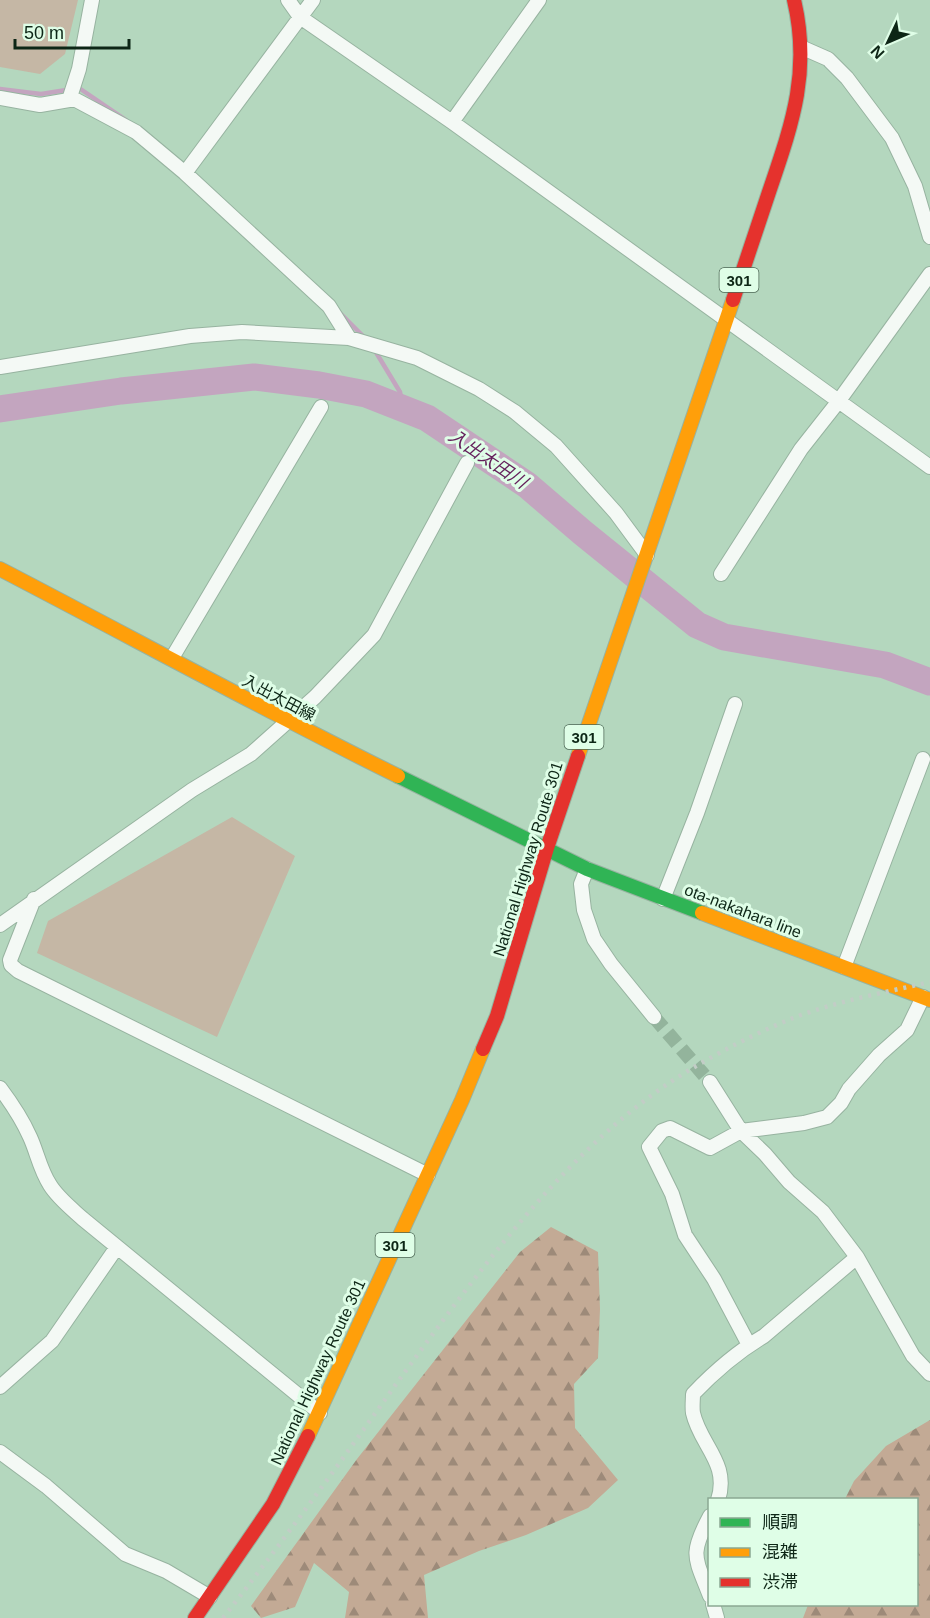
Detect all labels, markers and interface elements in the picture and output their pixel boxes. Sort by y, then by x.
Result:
scale bar [15,12,129,50]
north arrow [858,12,918,72]
text: 50 m [24,23,64,43]
text: N [867,42,888,62]
road number: 301 [720,268,758,292]
water label: 入出太田川 [445,426,533,494]
street label: 入出太田線 [240,672,318,724]
road number: 301 [564,725,604,749]
street label: National Highway Route 301 [490,759,566,958]
street label: ota-nakahara line [682,881,804,941]
road number: 301 [376,1233,414,1257]
street label: National Highway Route 301 [267,1276,369,1467]
legend [708,1498,918,1606]
text: 順調 [762,1512,798,1532]
text: 混雑 [762,1542,798,1562]
text: 渋滞 [762,1572,798,1592]

